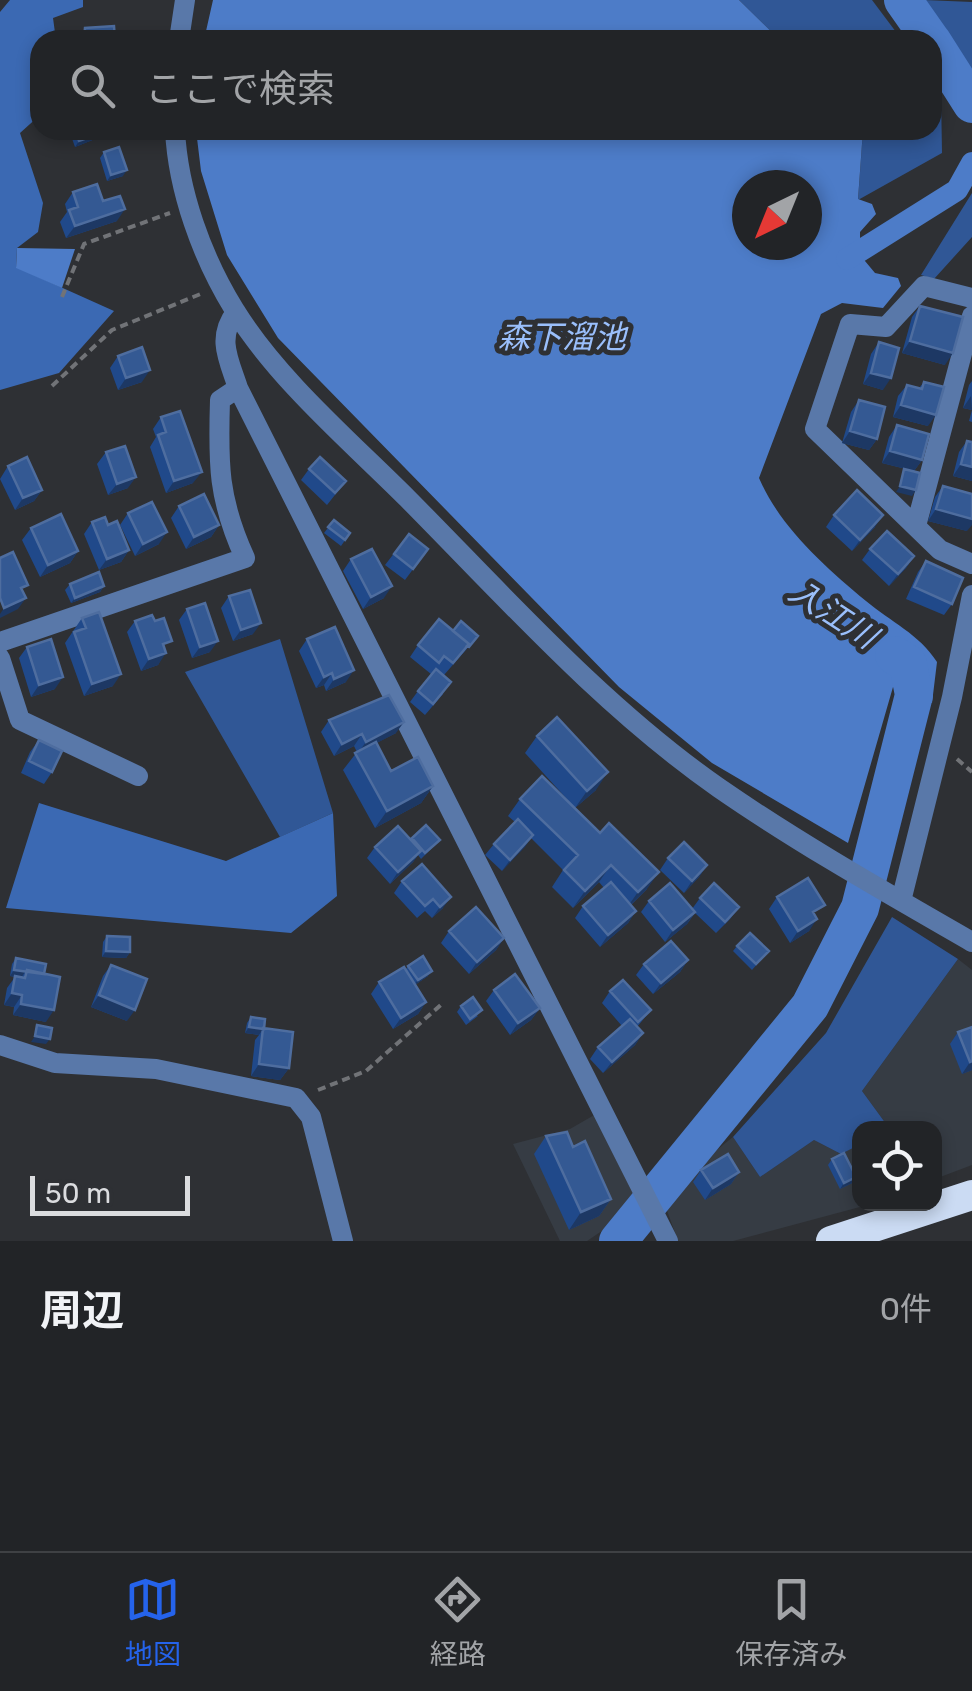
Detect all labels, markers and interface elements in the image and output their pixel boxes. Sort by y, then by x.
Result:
search box [30,30,942,140]
icon: search [65,58,120,113]
text: ここで検索 [145,66,335,112]
north arrow [732,170,822,260]
water label: 森下溜池 [498,318,629,356]
water label: 入江川 [782,572,886,658]
map controls [852,1121,942,1211]
button: locate [852,1121,942,1211]
scale bar [30,1171,190,1216]
text: 50 m [45,1177,111,1210]
text: 周辺 [40,1286,124,1336]
text: 0件 [880,1290,932,1328]
tab: 地図 [125,1572,181,1672]
tab: 経路 [430,1572,486,1672]
tab: 保存済み [735,1572,847,1672]

